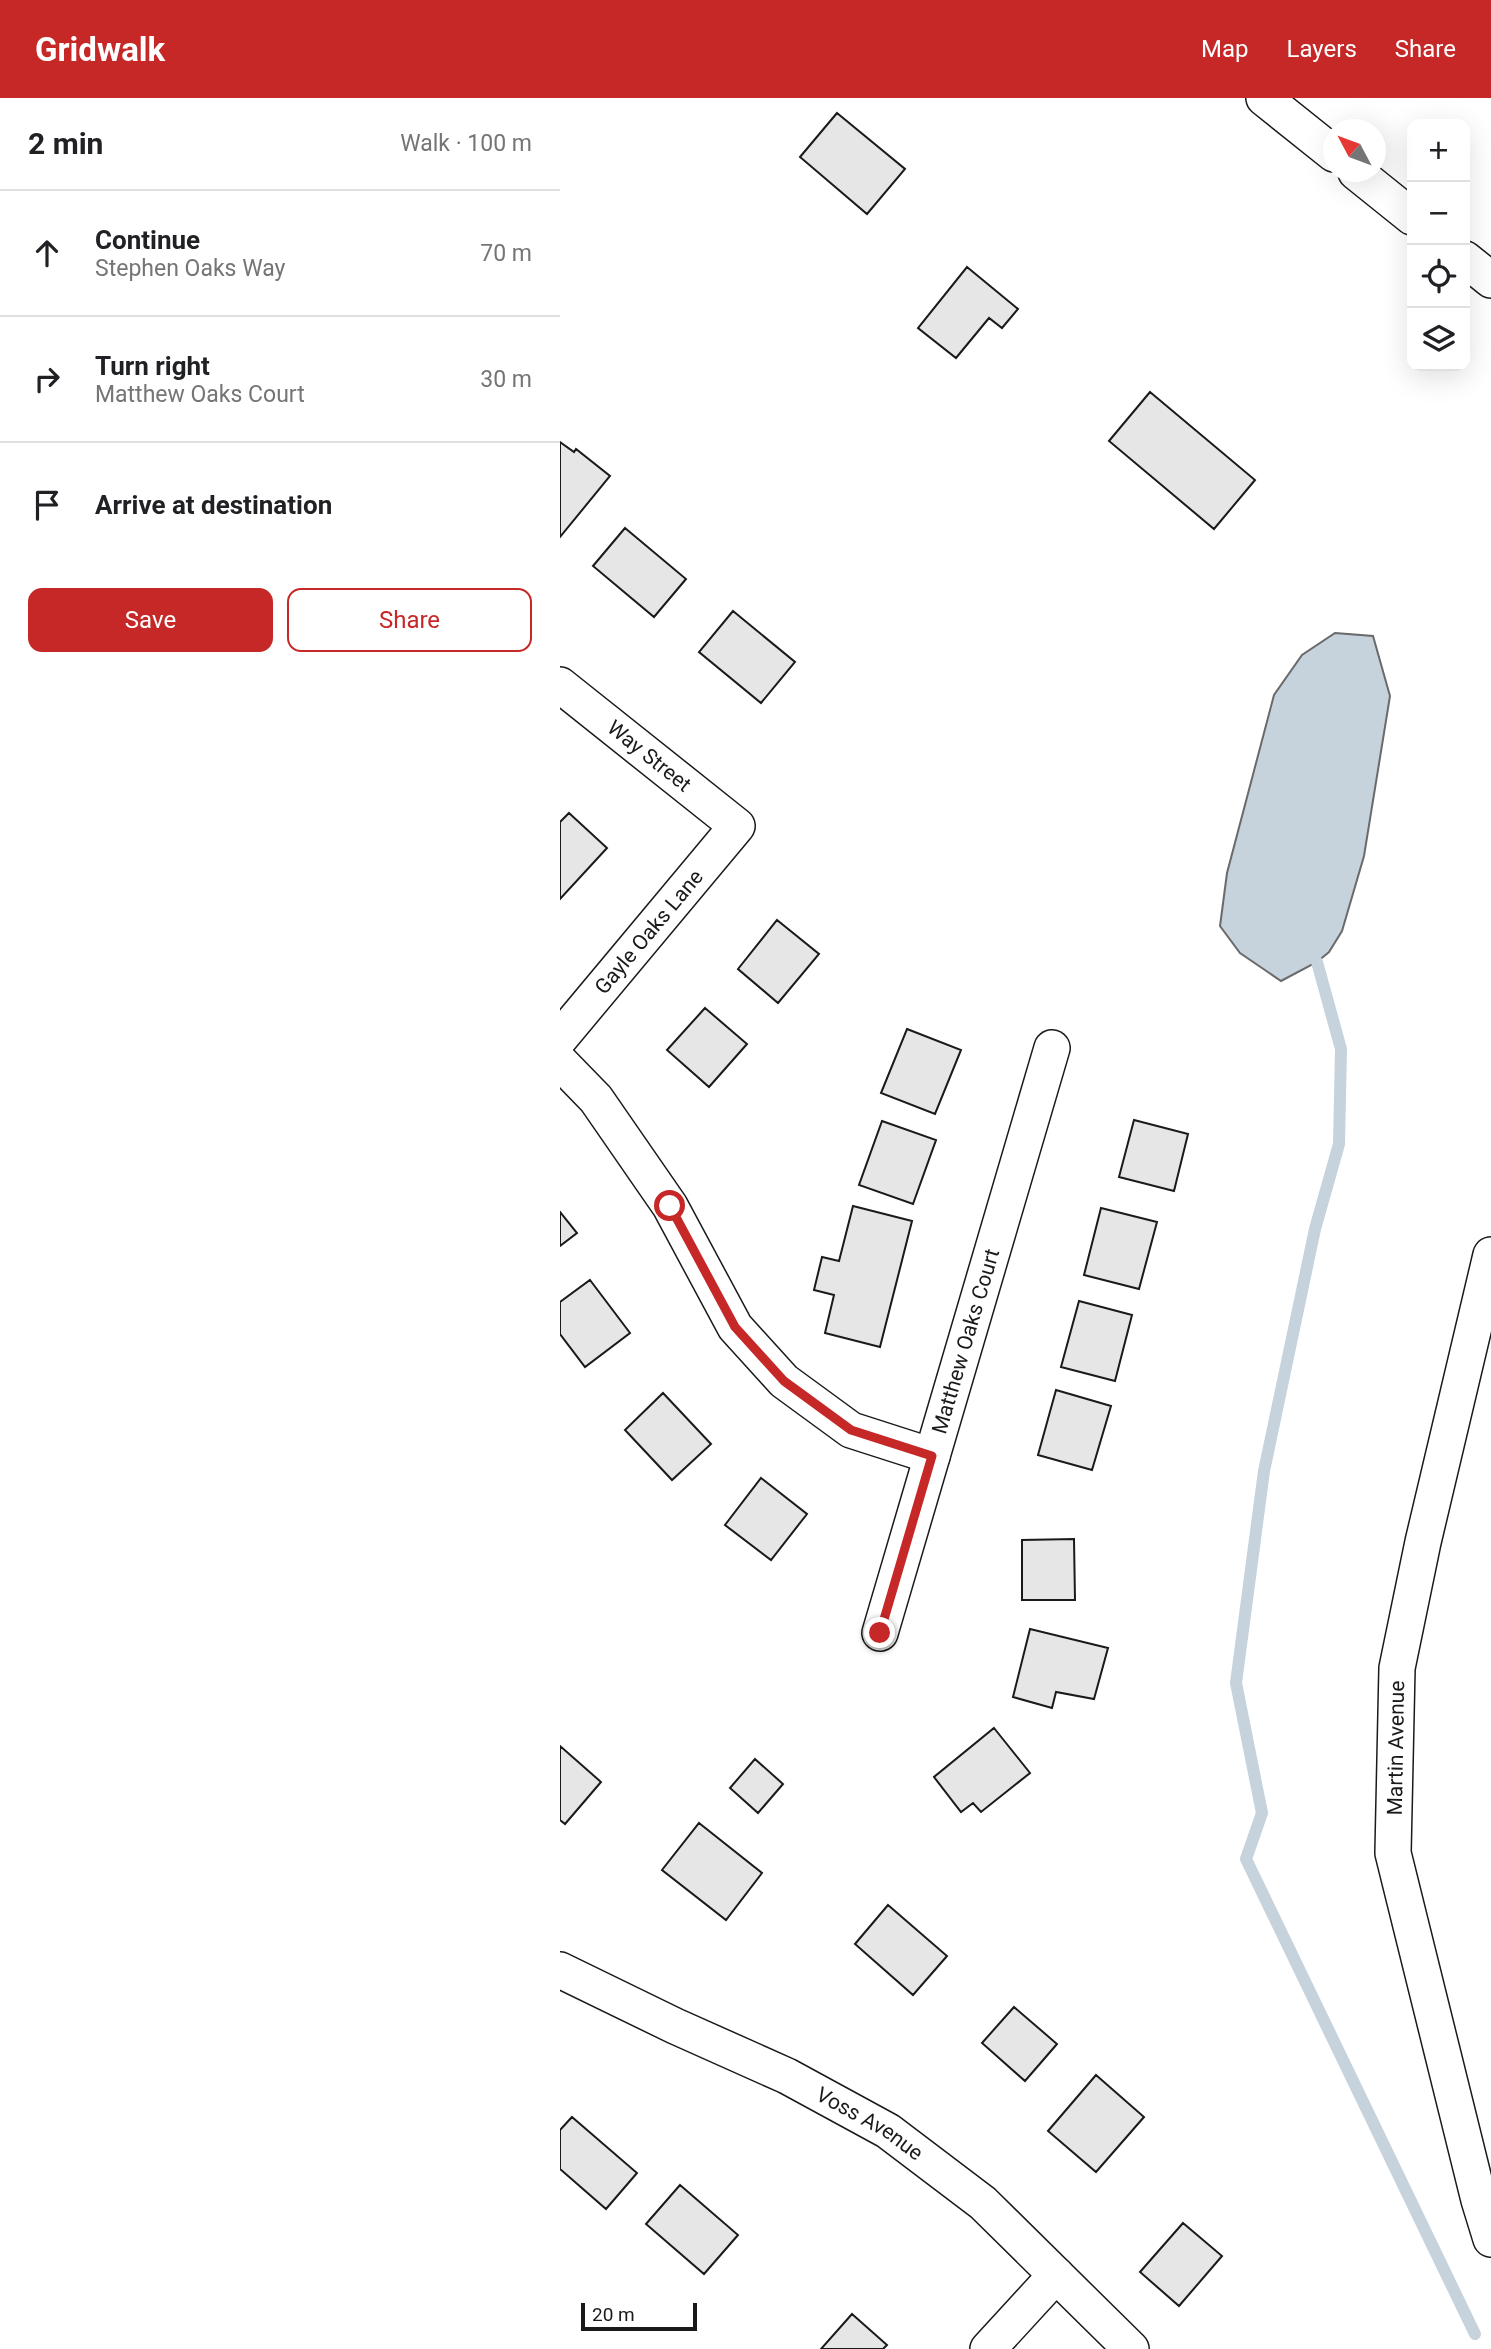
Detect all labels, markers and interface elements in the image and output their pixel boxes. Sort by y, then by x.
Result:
text: Gridwalk [35,30,165,69]
text: Map [1201,35,1249,63]
text: Layers [1287,35,1357,63]
text: Share [1395,35,1456,63]
north arrow [1323,119,1386,182]
map controls [1407,119,1470,371]
button: + [1407,119,1470,182]
text: 2 min [28,126,103,161]
text: Walk · 100 m [400,130,532,157]
button: − [1407,182,1470,245]
text: Continue [95,225,200,255]
icon: ahead [28,234,66,272]
text: 70 m [480,240,532,267]
button: locate [1407,245,1470,308]
text: Stephen Oaks Way [95,255,285,282]
button: layers [1407,308,1470,371]
text: Turn right [95,351,210,381]
icon: right [28,360,66,398]
text: 30 m [480,366,532,393]
text: Matthew Oaks Court [95,381,305,408]
icon: arrive [28,486,66,524]
text: Arrive at destination [95,490,332,520]
button: Save [28,588,273,652]
button: Share [287,588,532,652]
street label: Way Street [603,715,696,797]
street label: Gayle Oaks Lane [590,865,708,999]
route start [654,1190,685,1221]
street label: Matthew Oaks Court [927,1246,1004,1437]
route end [864,1617,895,1648]
street label: Martin Avenue [1383,1680,1409,1816]
street label: Voss Avenue [812,2082,928,2165]
scale bar [581,2300,696,2332]
text: 20 m [592,2303,635,2326]

